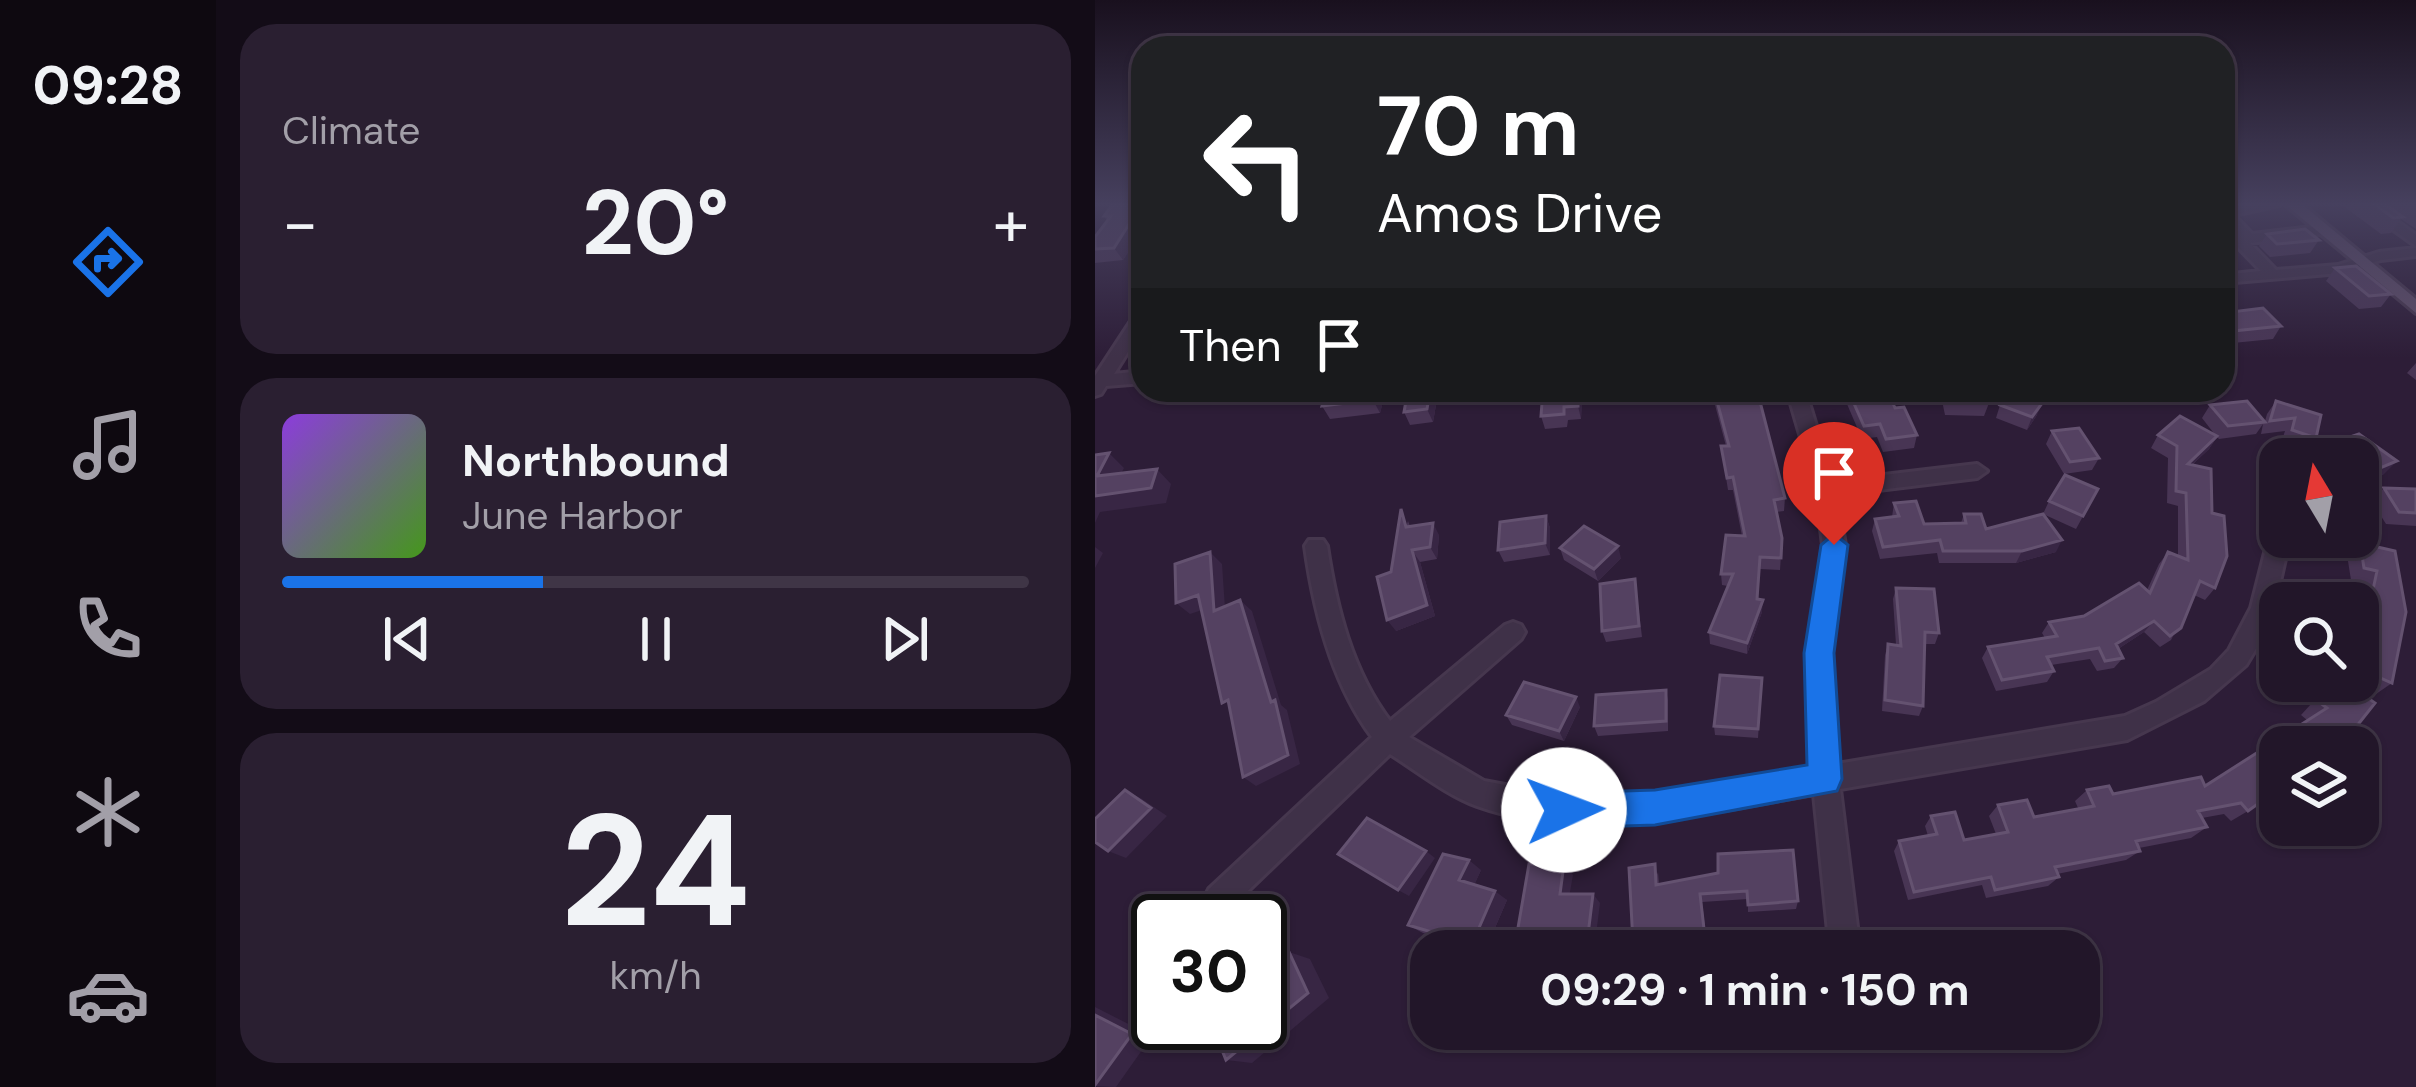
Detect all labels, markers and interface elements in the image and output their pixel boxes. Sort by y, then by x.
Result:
text: 09:28 [33,50,183,121]
text: 70 m [1377,72,1580,181]
icon: left [1179,84,1335,240]
text: Climate [282,105,420,156]
text: 20° [582,165,729,282]
text: Amos Drive [1377,178,1662,249]
text: − [282,181,318,266]
text: + [993,181,1029,266]
icon: directions [66,220,150,304]
icon: arrive [1306,312,1372,378]
text: Then [1179,316,1282,375]
icon: music [66,403,150,487]
pin [1783,422,1885,545]
text: Northbound [462,431,730,490]
north arrow [2259,438,2379,558]
map controls [2259,438,2379,846]
icon: arrive [1801,440,1867,506]
text: June Harbor [462,490,683,541]
button: search [2259,582,2379,702]
icon: phone [66,587,150,671]
icon: previous [374,606,440,672]
icon: pause [623,606,689,672]
icon: next [872,606,938,672]
button: layers [2259,726,2379,846]
position arrow [1501,747,1627,873]
icon: climate [66,770,150,854]
text: 24 [560,770,751,973]
speed limit sign: 30 [1131,894,1287,1050]
text: km/h [609,950,702,1001]
icon: car [66,953,150,1037]
text: 09:29 · 1 min · 150 m [1540,960,1970,1019]

